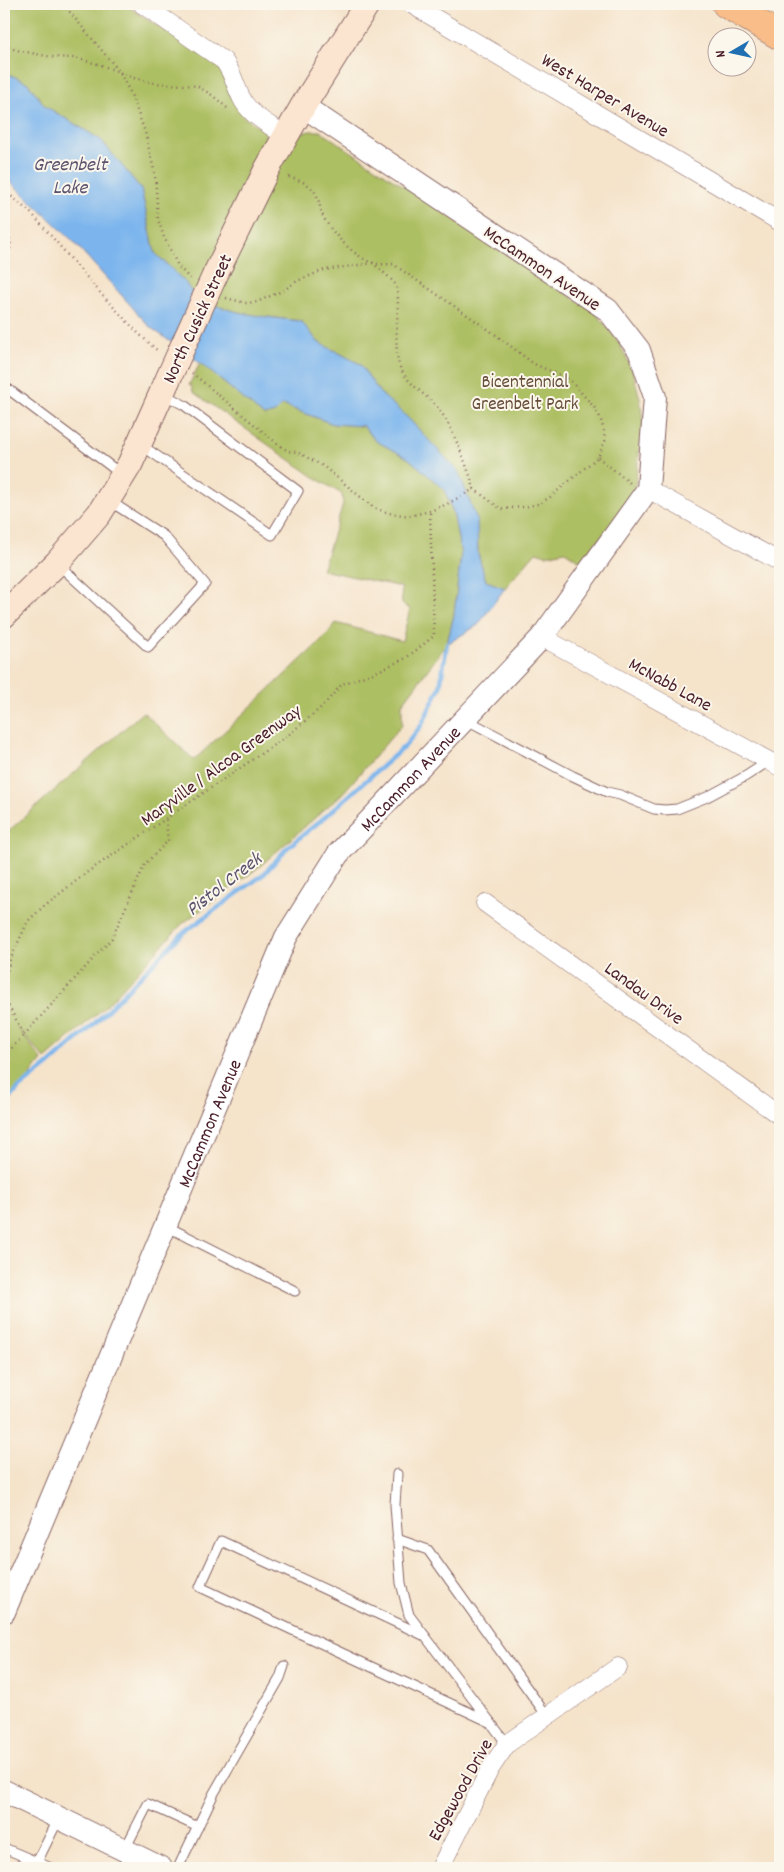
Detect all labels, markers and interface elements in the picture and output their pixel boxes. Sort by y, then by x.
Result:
north arrow [706,28,756,78]
street label: West Harper Avenue [535,48,673,146]
text: N [711,49,732,59]
water label: Greenbelt Lake [33,152,109,203]
street label: McCammon Avenue [477,220,605,319]
street label: North Cusick Street [157,250,241,389]
park label: Bicentennial Greenbelt Park [472,370,579,419]
street label: McNabb Lane [623,652,716,720]
street label: Maryville / Alcoa Greenway [136,699,308,834]
street label: McCammon Avenue [355,721,469,839]
water label: Pistol Creek [181,846,270,924]
street label: Landau Drive [598,957,688,1033]
street label: McCammon Avenue [173,1056,250,1193]
street label: Edgewood Drive [423,1735,501,1847]

